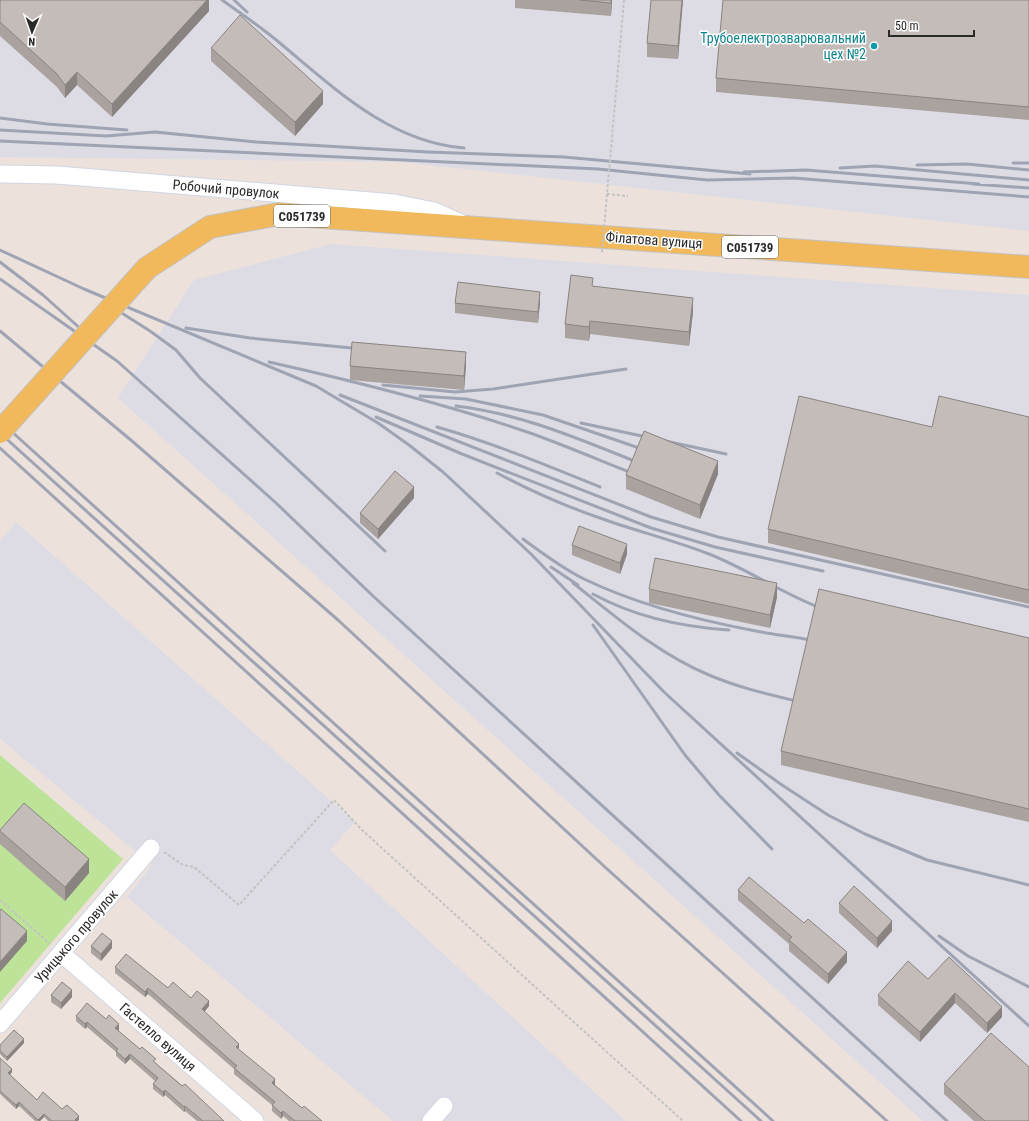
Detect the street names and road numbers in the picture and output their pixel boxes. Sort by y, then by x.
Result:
street label: Робочий провулок [172,176,280,202]
road number: С051739 [274,205,330,227]
street label: Філатова вулиця [605,229,703,251]
road number: С051739 [722,236,778,258]
street label: Урицького провулок [31,886,121,986]
street label: Гастелло вулиця [117,999,199,1075]

